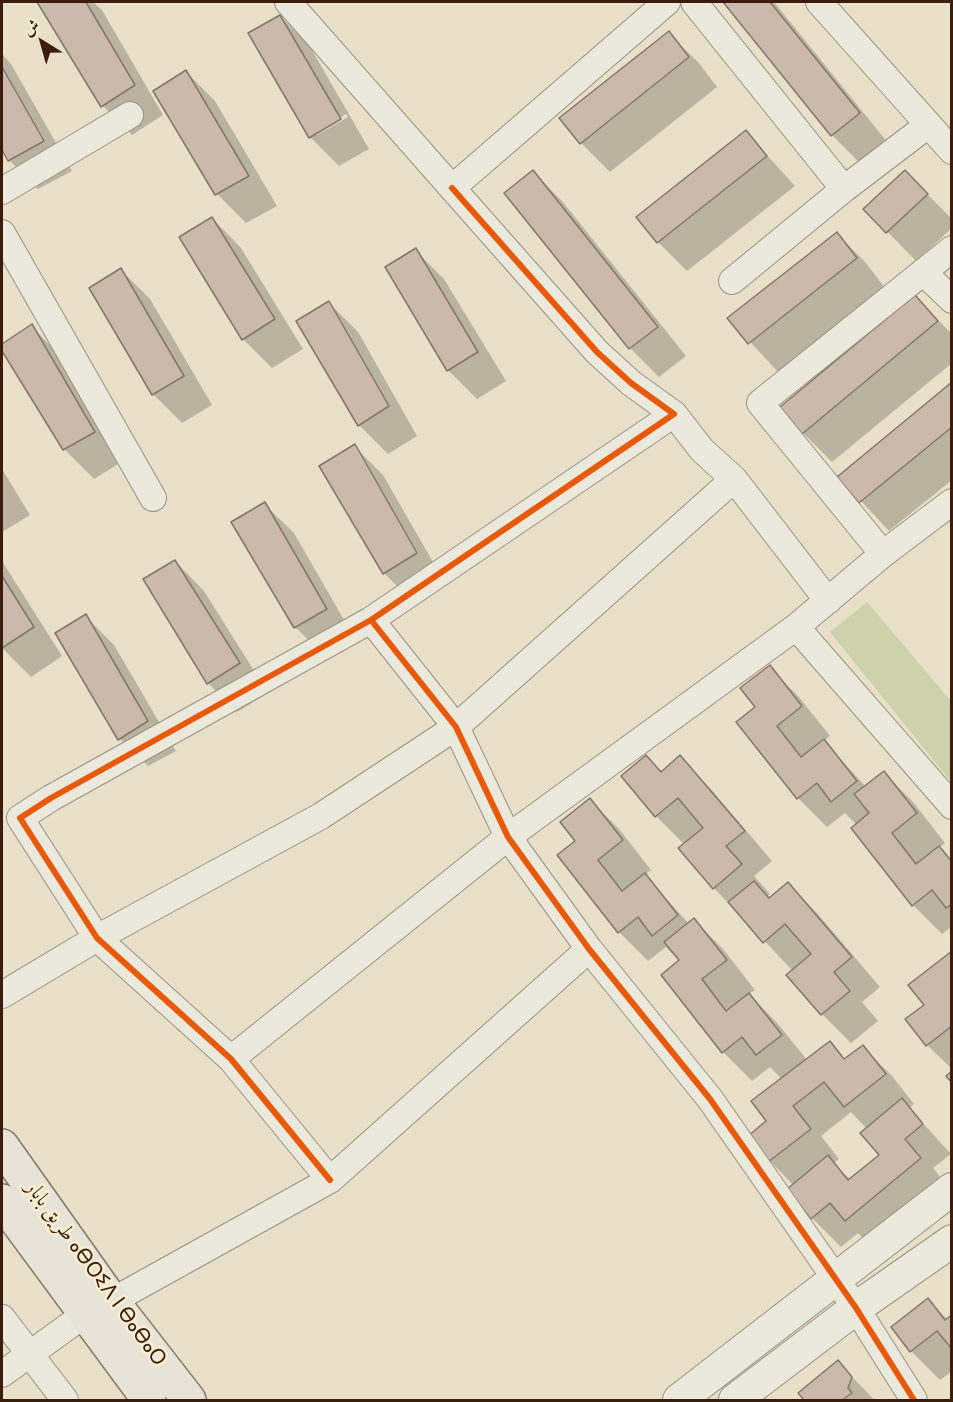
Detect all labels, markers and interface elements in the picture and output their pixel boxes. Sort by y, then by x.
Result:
north arrow [12,12,72,72]
text: ش [19,15,44,40]
street label: طريق بابار ⴰⴱⵔⵉⴷ ⵏ ⴱⴰⴱⴰⵔ [19,1176,171,1372]

